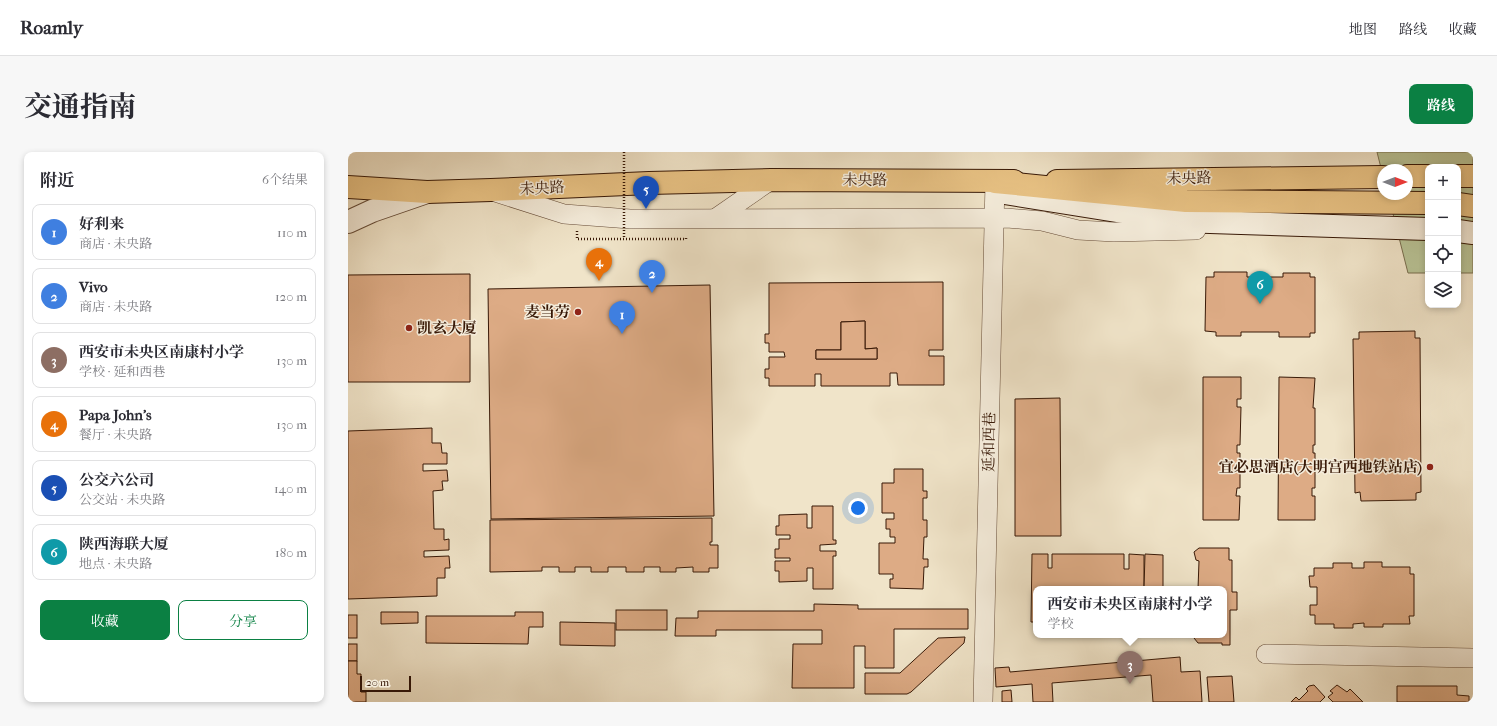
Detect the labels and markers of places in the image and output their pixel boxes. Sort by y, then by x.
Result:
pin: 5 [633,176,659,209]
pin: 4 [586,248,612,281]
pin: 2 [639,260,665,293]
pin: 6 [1247,271,1273,304]
pin: 1 [609,301,635,334]
place label: 麦当劳 [525,303,570,321]
marker: 麦当劳 [573,307,583,317]
place label: 凯玄大厦 [417,319,477,337]
marker: 凯玄大厦 [404,323,414,333]
place label: 宜必思酒店(大明宫西地铁站店) [1219,458,1422,476]
marker: 宜必思酒店(大明宫西地铁站店) [1425,462,1435,472]
pin: 3 [1117,651,1143,684]

